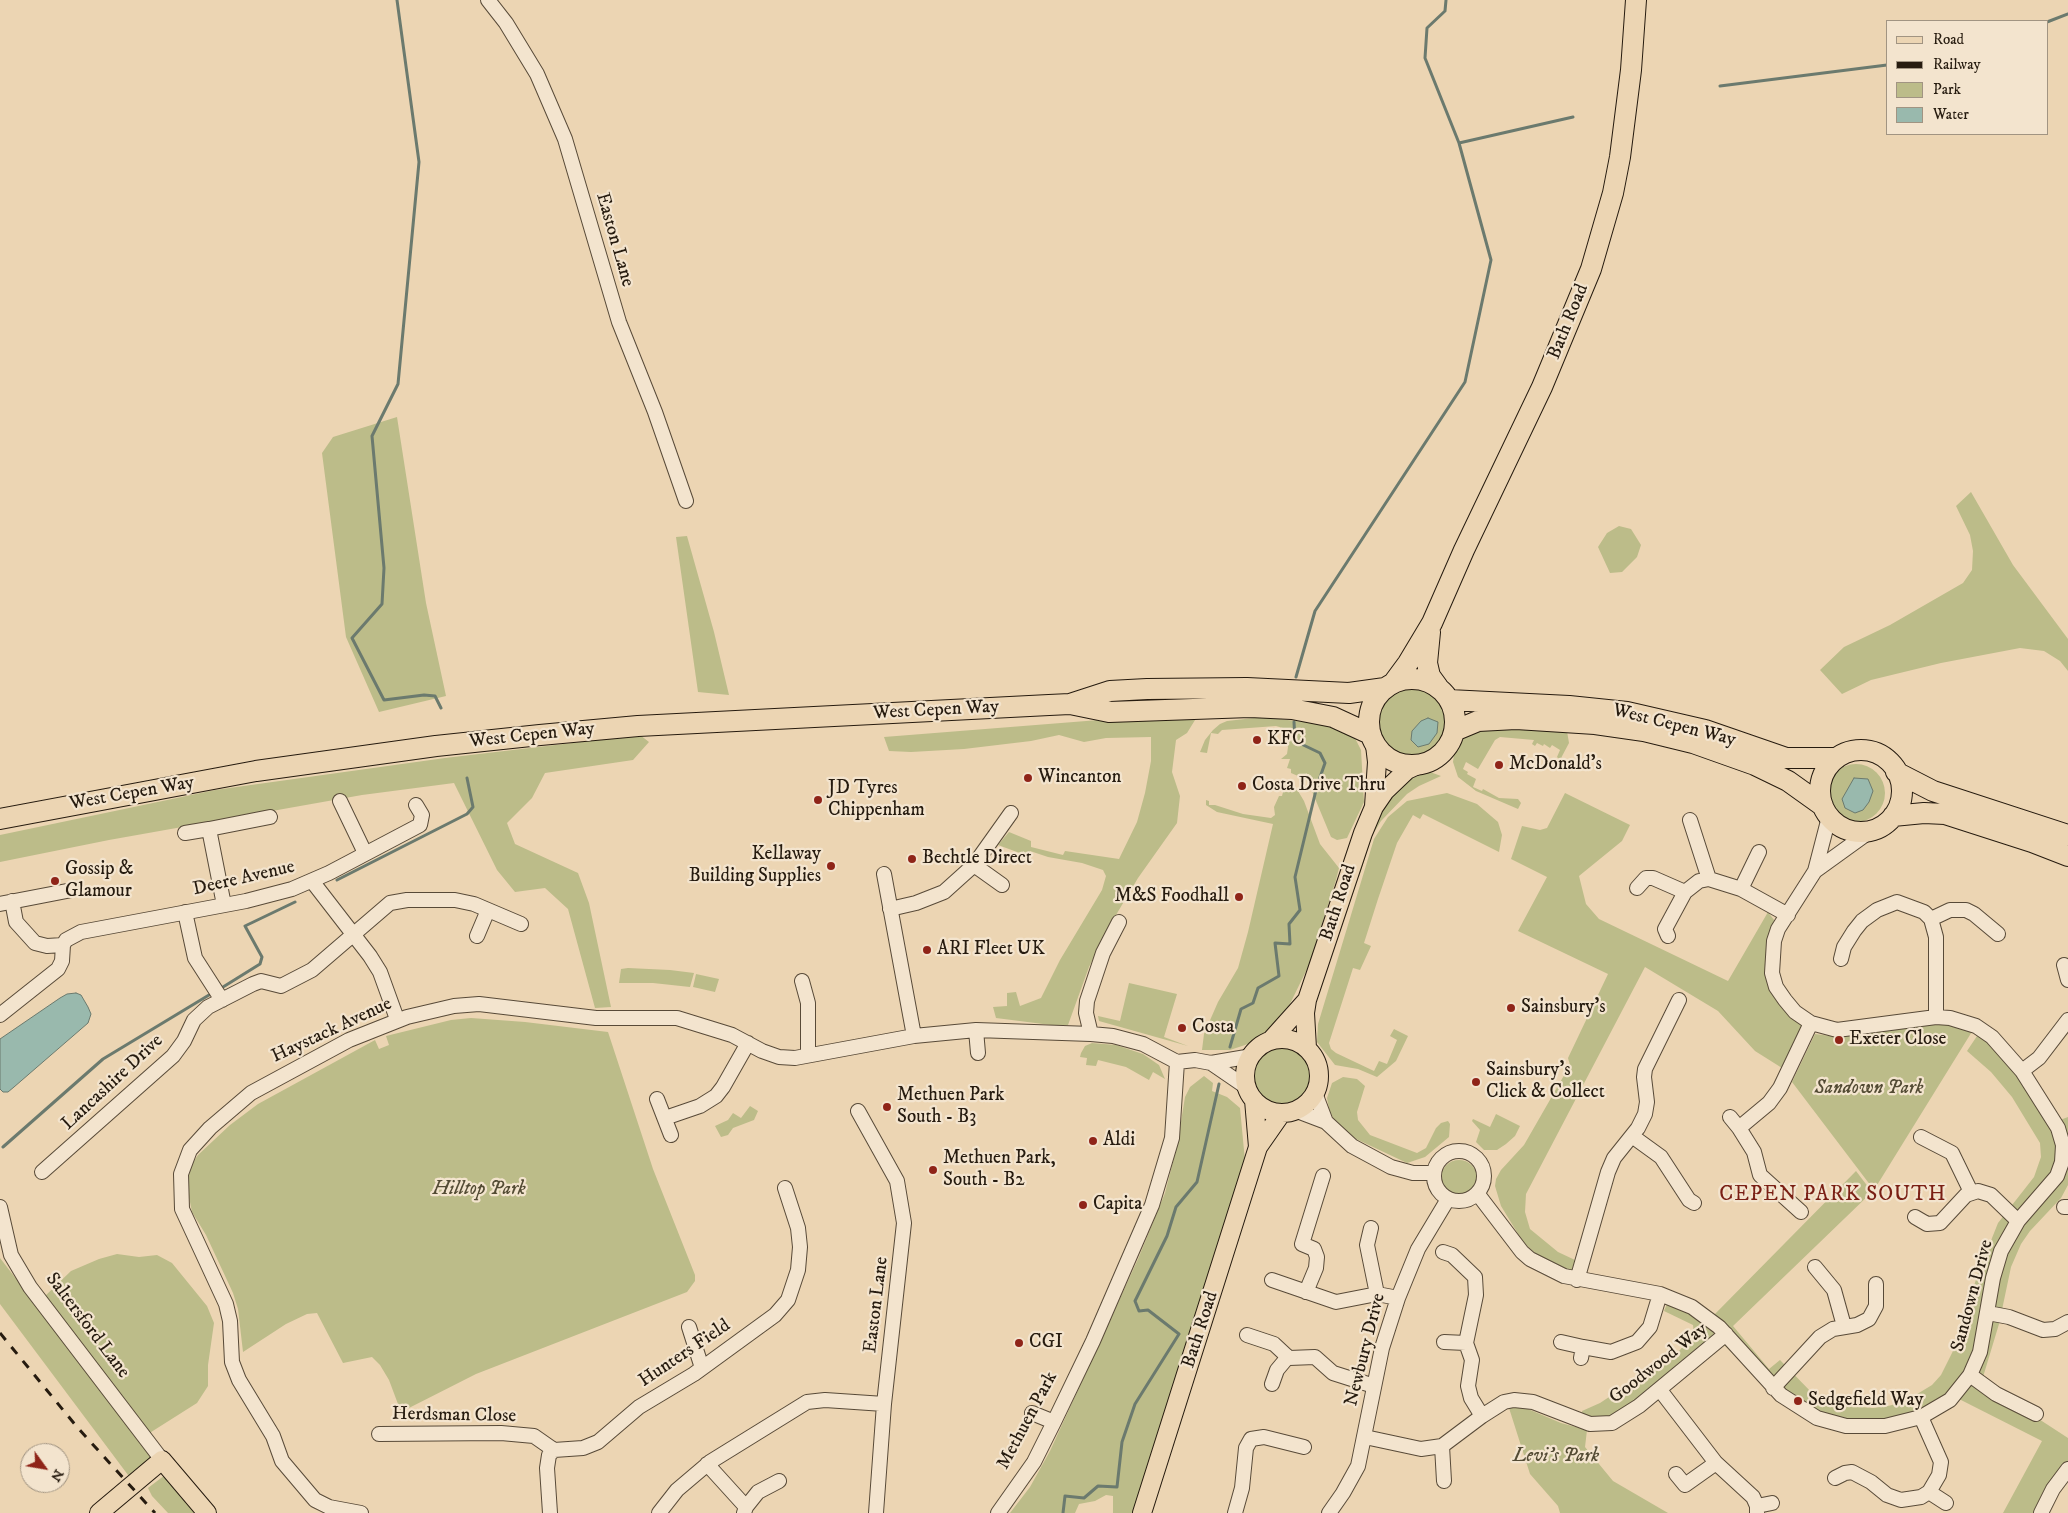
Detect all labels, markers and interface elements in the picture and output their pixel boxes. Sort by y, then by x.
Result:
legend [1886,20,2048,135]
text: Road [1933,30,1964,49]
text: Railway [1933,55,1981,74]
text: Park [1933,80,1961,99]
text: Water [1933,105,1969,124]
street label: Easton Lane [590,190,638,290]
street label: Bath Road [1544,281,1594,363]
street label: West Cepen Way [872,696,1000,726]
street label: West Cepen Way [1610,700,1738,752]
street label: West Cepen Way [468,718,596,754]
place label: KFC [1267,729,1305,751]
marker: KFC [1251,734,1263,746]
place label: McDonald's [1509,754,1602,776]
marker: McDonald's [1493,759,1505,771]
place label: Wincanton [1038,767,1121,789]
street label: West Cepen Way [68,772,196,816]
marker: Wincanton [1022,772,1034,784]
place label: Costa Drive Thru [1252,775,1385,797]
place label: JD Tyres Chippenham [828,778,925,822]
marker: Costa Drive Thru [1236,780,1248,792]
marker: JD Tyres Chippenham [812,794,824,806]
place label: Kellaway Building Supplies [689,844,821,888]
place label: Bechtle Direct [922,848,1032,870]
marker: Bechtle Direct [906,853,918,865]
street label: Deere Avenue [191,856,297,902]
place label: Gossip & Glamour [65,859,133,903]
marker: Kellaway Building Supplies [825,860,837,872]
street label: Bath Road [1316,862,1362,944]
marker: Gossip & Glamour [49,875,61,887]
place label: M&S Foodhall [1115,886,1229,908]
marker: M&S Foodhall [1233,891,1245,903]
place label: ARI Fleet UK [937,939,1045,961]
marker: ARI Fleet UK [921,944,933,956]
street label: Haystack Avenue [268,993,396,1069]
place label: Sainsbury's [1521,997,1606,1019]
marker: Sainsbury's [1505,1002,1517,1014]
place label: Costa [1192,1017,1234,1039]
marker: Costa [1176,1022,1188,1034]
place label: Exeter Close [1849,1029,1946,1051]
street label: Lancashire Drive [58,1030,168,1136]
marker: Exeter Close [1833,1034,1845,1046]
place label: Sainsbury's Click & Collect [1486,1060,1605,1104]
marker: Sainsbury's Click & Collect [1470,1076,1482,1088]
park label: Sandown Park [1815,1078,1923,1100]
place label: Methuen Park South - B3 [897,1085,1004,1129]
marker: Methuen Park South - B3 [881,1101,893,1113]
place label: Aldi [1103,1130,1135,1152]
marker: Aldi [1087,1135,1099,1147]
place label: Methuen Park, South - B2 [943,1148,1056,1192]
marker: Methuen Park, South - B2 [927,1164,939,1176]
park label: Hilltop Park [432,1179,526,1201]
district label: CEPEN PARK SOUTH [1717,1183,1949,1209]
place label: Capita [1093,1194,1142,1216]
marker: Capita [1077,1199,1089,1211]
street label: Sandown Drive [1947,1237,1999,1355]
street label: Easton Lane [860,1256,894,1354]
street label: Saltersford Lane [40,1269,134,1383]
street label: Bath Road [1178,1289,1224,1371]
street label: Newbury Drive [1341,1291,1391,1409]
street label: Hunters Field [635,1315,735,1393]
street label: Goodwood Way [1605,1319,1713,1409]
place label: CGI [1029,1332,1063,1354]
marker: CGI [1013,1337,1025,1349]
street label: Methuen Park [993,1368,1063,1474]
place label: Sedgefield Way [1808,1390,1924,1412]
marker: Sedgefield Way [1792,1395,1804,1407]
street label: Herdsman Close [392,1404,516,1428]
north arrow [20,1443,70,1493]
park label: Levi's Park [1513,1446,1599,1468]
text: N [46,1466,68,1485]

